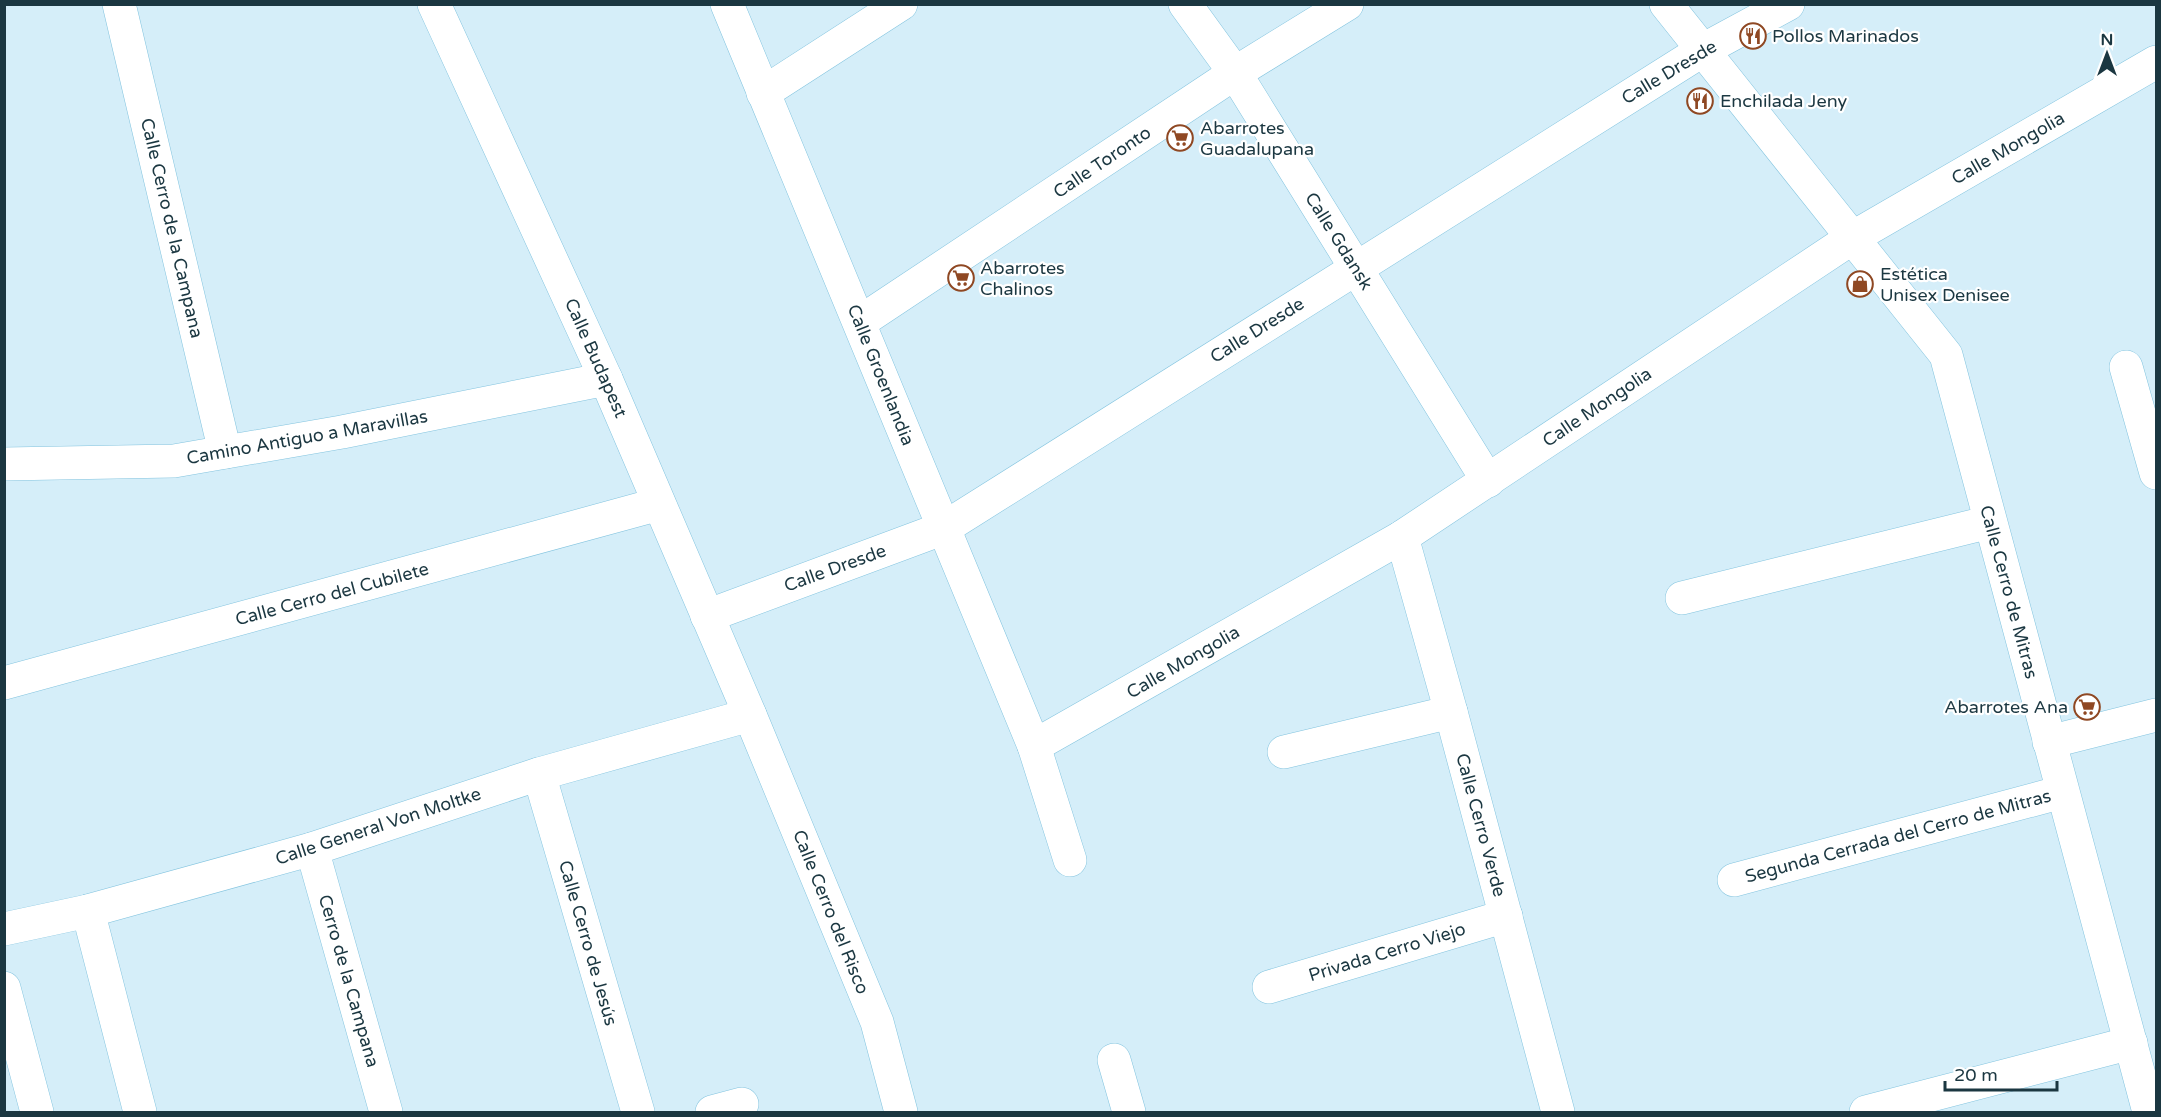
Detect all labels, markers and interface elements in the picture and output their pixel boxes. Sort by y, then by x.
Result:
restaurant icon: Pollos Marinados [1738,21,1768,51]
north arrow [2077,24,2137,84]
place label: Pollos Marinados [1772,25,1919,47]
text: N [2101,30,2113,50]
street label: Calle Dresde [1618,35,1720,109]
restaurant icon: Enchilada Jeny [1685,86,1715,116]
place label: Enchilada Jeny [1720,90,1847,112]
street label: Calle Mongolia [1948,107,2068,189]
street label: Calle Cerro de la Campana [136,116,208,340]
place label: Abarrotes Guadalupana [1200,117,1314,160]
street label: Calle Toronto [1049,121,1155,203]
supermarket icon: Abarrotes Guadalupana [1165,123,1195,153]
street label: Calle Gdansk [1300,188,1378,294]
place label: Abarrotes Chalinos [980,257,1065,300]
supermarket icon: Abarrotes Chalinos [946,263,976,293]
place label: Estética Unisex Denisee [1880,263,2010,306]
shop icon: Estética Unisex Denisee [1845,269,1875,299]
street label: Calle Dresde [1206,292,1308,368]
street label: Calle Budapest [560,295,632,421]
street label: Calle Groenlandia [843,301,919,449]
street label: Calle Mongolia [1538,362,1656,452]
street label: Camino Antiguo a Maravillas [185,405,429,469]
street label: Calle Cerro de Mitras [1975,503,2043,681]
street label: Calle Dresde [781,539,889,597]
street label: Calle Cerro del Cubilete [233,558,431,630]
street label: Calle Mongolia [1123,621,1243,703]
supermarket icon: Abarrotes Ana [2072,692,2102,722]
place label: Abarrotes Ana [1944,696,2068,718]
street label: Calle Cerro Verde [1451,751,1511,899]
street label: Calle General Von Moltke [272,782,484,870]
street label: Segunda Cerrada del Cerro de Mitras [1743,784,2053,888]
street label: Calle Cerro del Risco [788,827,874,997]
street label: Calle Cerro de Jesús [554,858,622,1028]
street label: Cerro de la Campana [314,892,384,1070]
street label: Privada Cerro Viejo [1306,918,1468,986]
scale bar [1945,1054,2058,1092]
text: 20 m [1954,1064,1998,1086]

